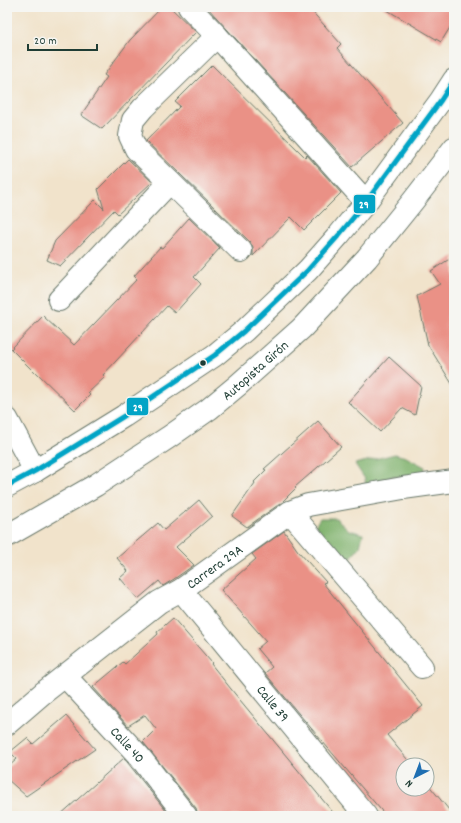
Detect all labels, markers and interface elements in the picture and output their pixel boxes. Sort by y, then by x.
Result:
scale bar [28,26,97,52]
text: 20 m [34,33,57,50]
line badge: 29 [353,194,376,214]
text: 29 [359,198,369,214]
street label: Autopista Girón [218,337,294,406]
unlabelled marker [198,358,208,368]
line badge: 29 [126,397,149,416]
text: 29 [133,401,143,417]
street label: Carrera 29A [183,540,248,595]
street label: Calle 39 [251,682,293,727]
street label: Calle 40 [105,723,149,768]
north arrow [395,757,435,797]
text: N [402,775,417,791]

